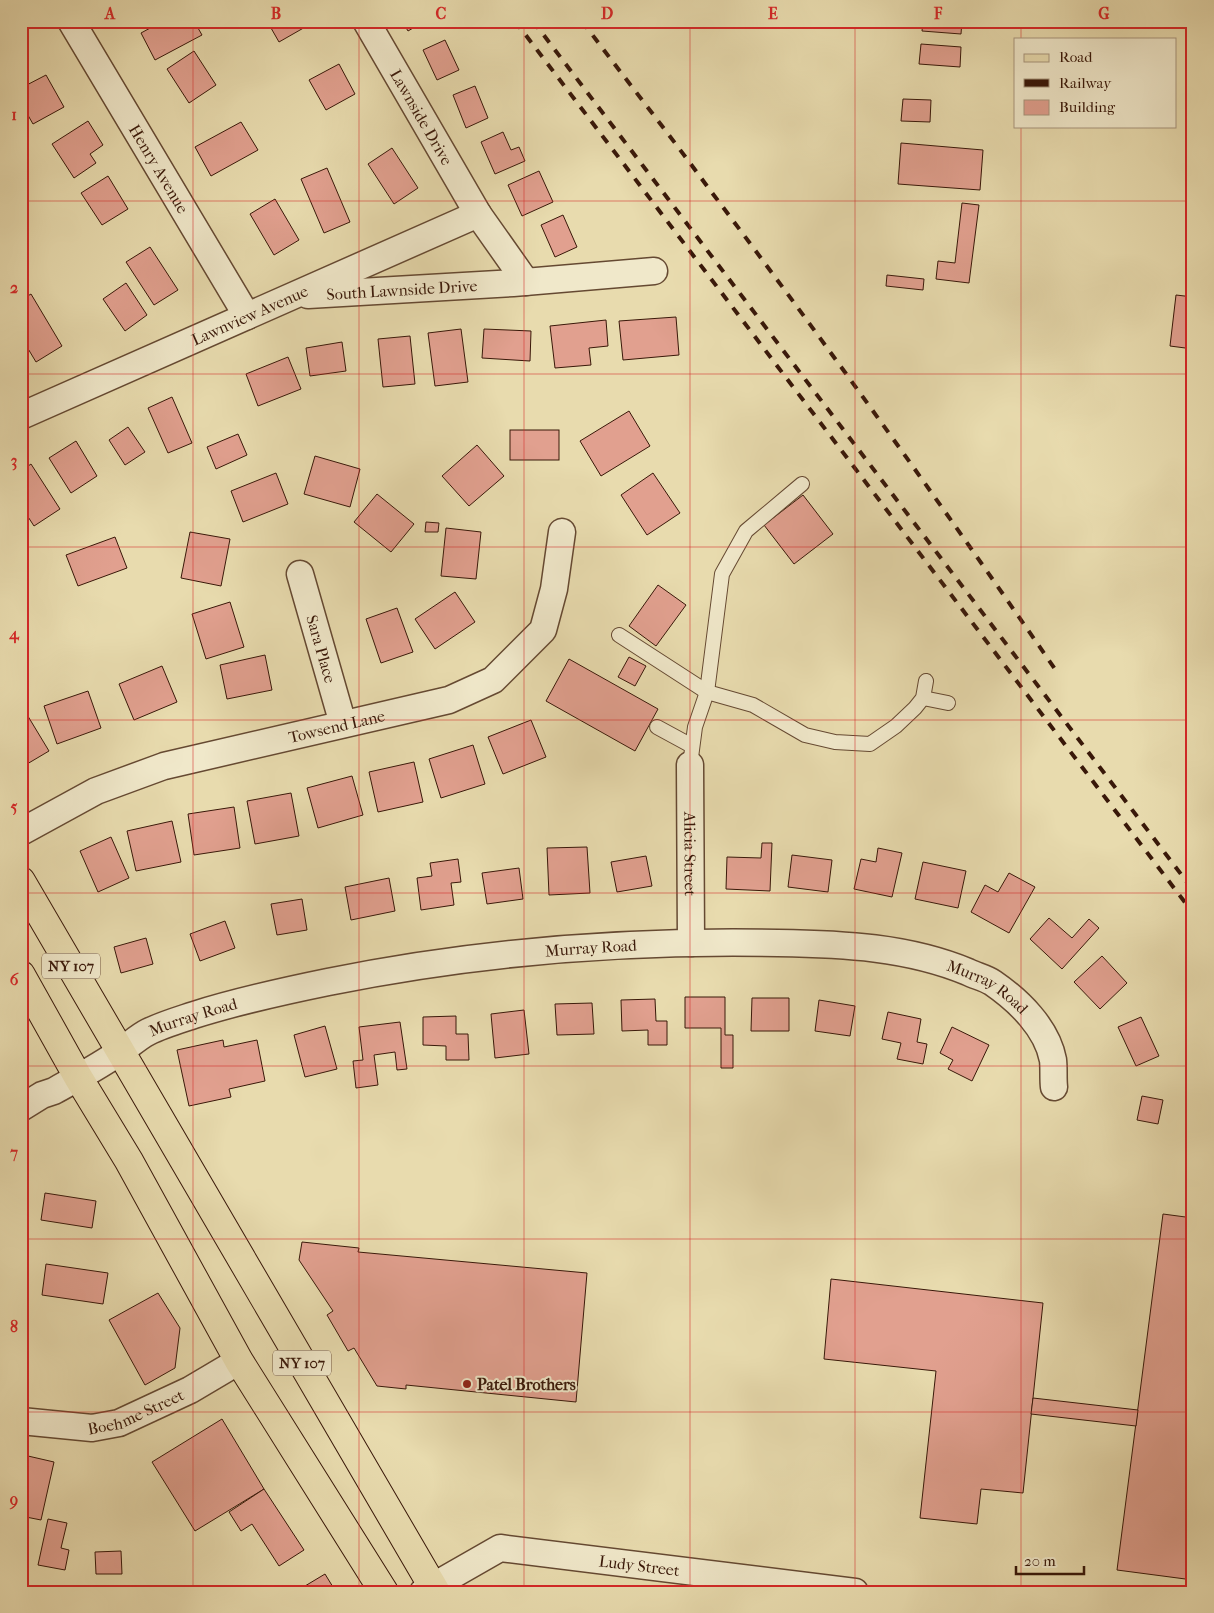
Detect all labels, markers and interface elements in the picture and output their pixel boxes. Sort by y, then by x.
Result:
text: A [104,4,116,23]
text: B [271,4,281,23]
text: C [436,4,447,23]
text: D [601,4,613,23]
text: E [768,4,778,23]
text: F [933,4,943,23]
text: G [1098,4,1110,23]
legend [1014,38,1176,128]
text: Road [1059,48,1093,66]
street label: Lawnside Drive [386,66,457,168]
text: Railway [1059,74,1112,92]
text: Building [1059,98,1116,116]
text: 1 [11,105,17,124]
street label: Henry Avenue [125,121,193,217]
street label: South Lawnside Drive [326,276,478,303]
text: 2 [10,278,18,297]
street label: Lawnview Avenue [189,281,311,349]
text: 3 [11,451,17,471]
street label: Sara Place [303,613,340,685]
text: 4 [8,624,20,644]
street label: Towsend Lane [286,706,387,746]
text: 5 [11,797,18,816]
street label: Alicia Street [681,811,700,896]
street label: Murray Road [544,935,638,960]
road number: NY 107 [42,954,100,978]
street label: Murray Road [945,955,1033,1018]
text: 6 [10,970,19,989]
street label: Murray Road [146,993,239,1040]
text: 7 [9,1143,18,1162]
text: 8 [10,1317,18,1336]
road number: NY 107 [273,1350,331,1376]
place label: Patel Brothers [477,1375,576,1394]
marker: Patel Brothers [461,1378,473,1390]
street label: Boehme Street [86,1385,187,1438]
text: 9 [9,1490,18,1510]
scale bar [1016,1543,1084,1575]
street label: Ludy Street [598,1551,681,1580]
text: 20 m [1024,1552,1056,1570]

